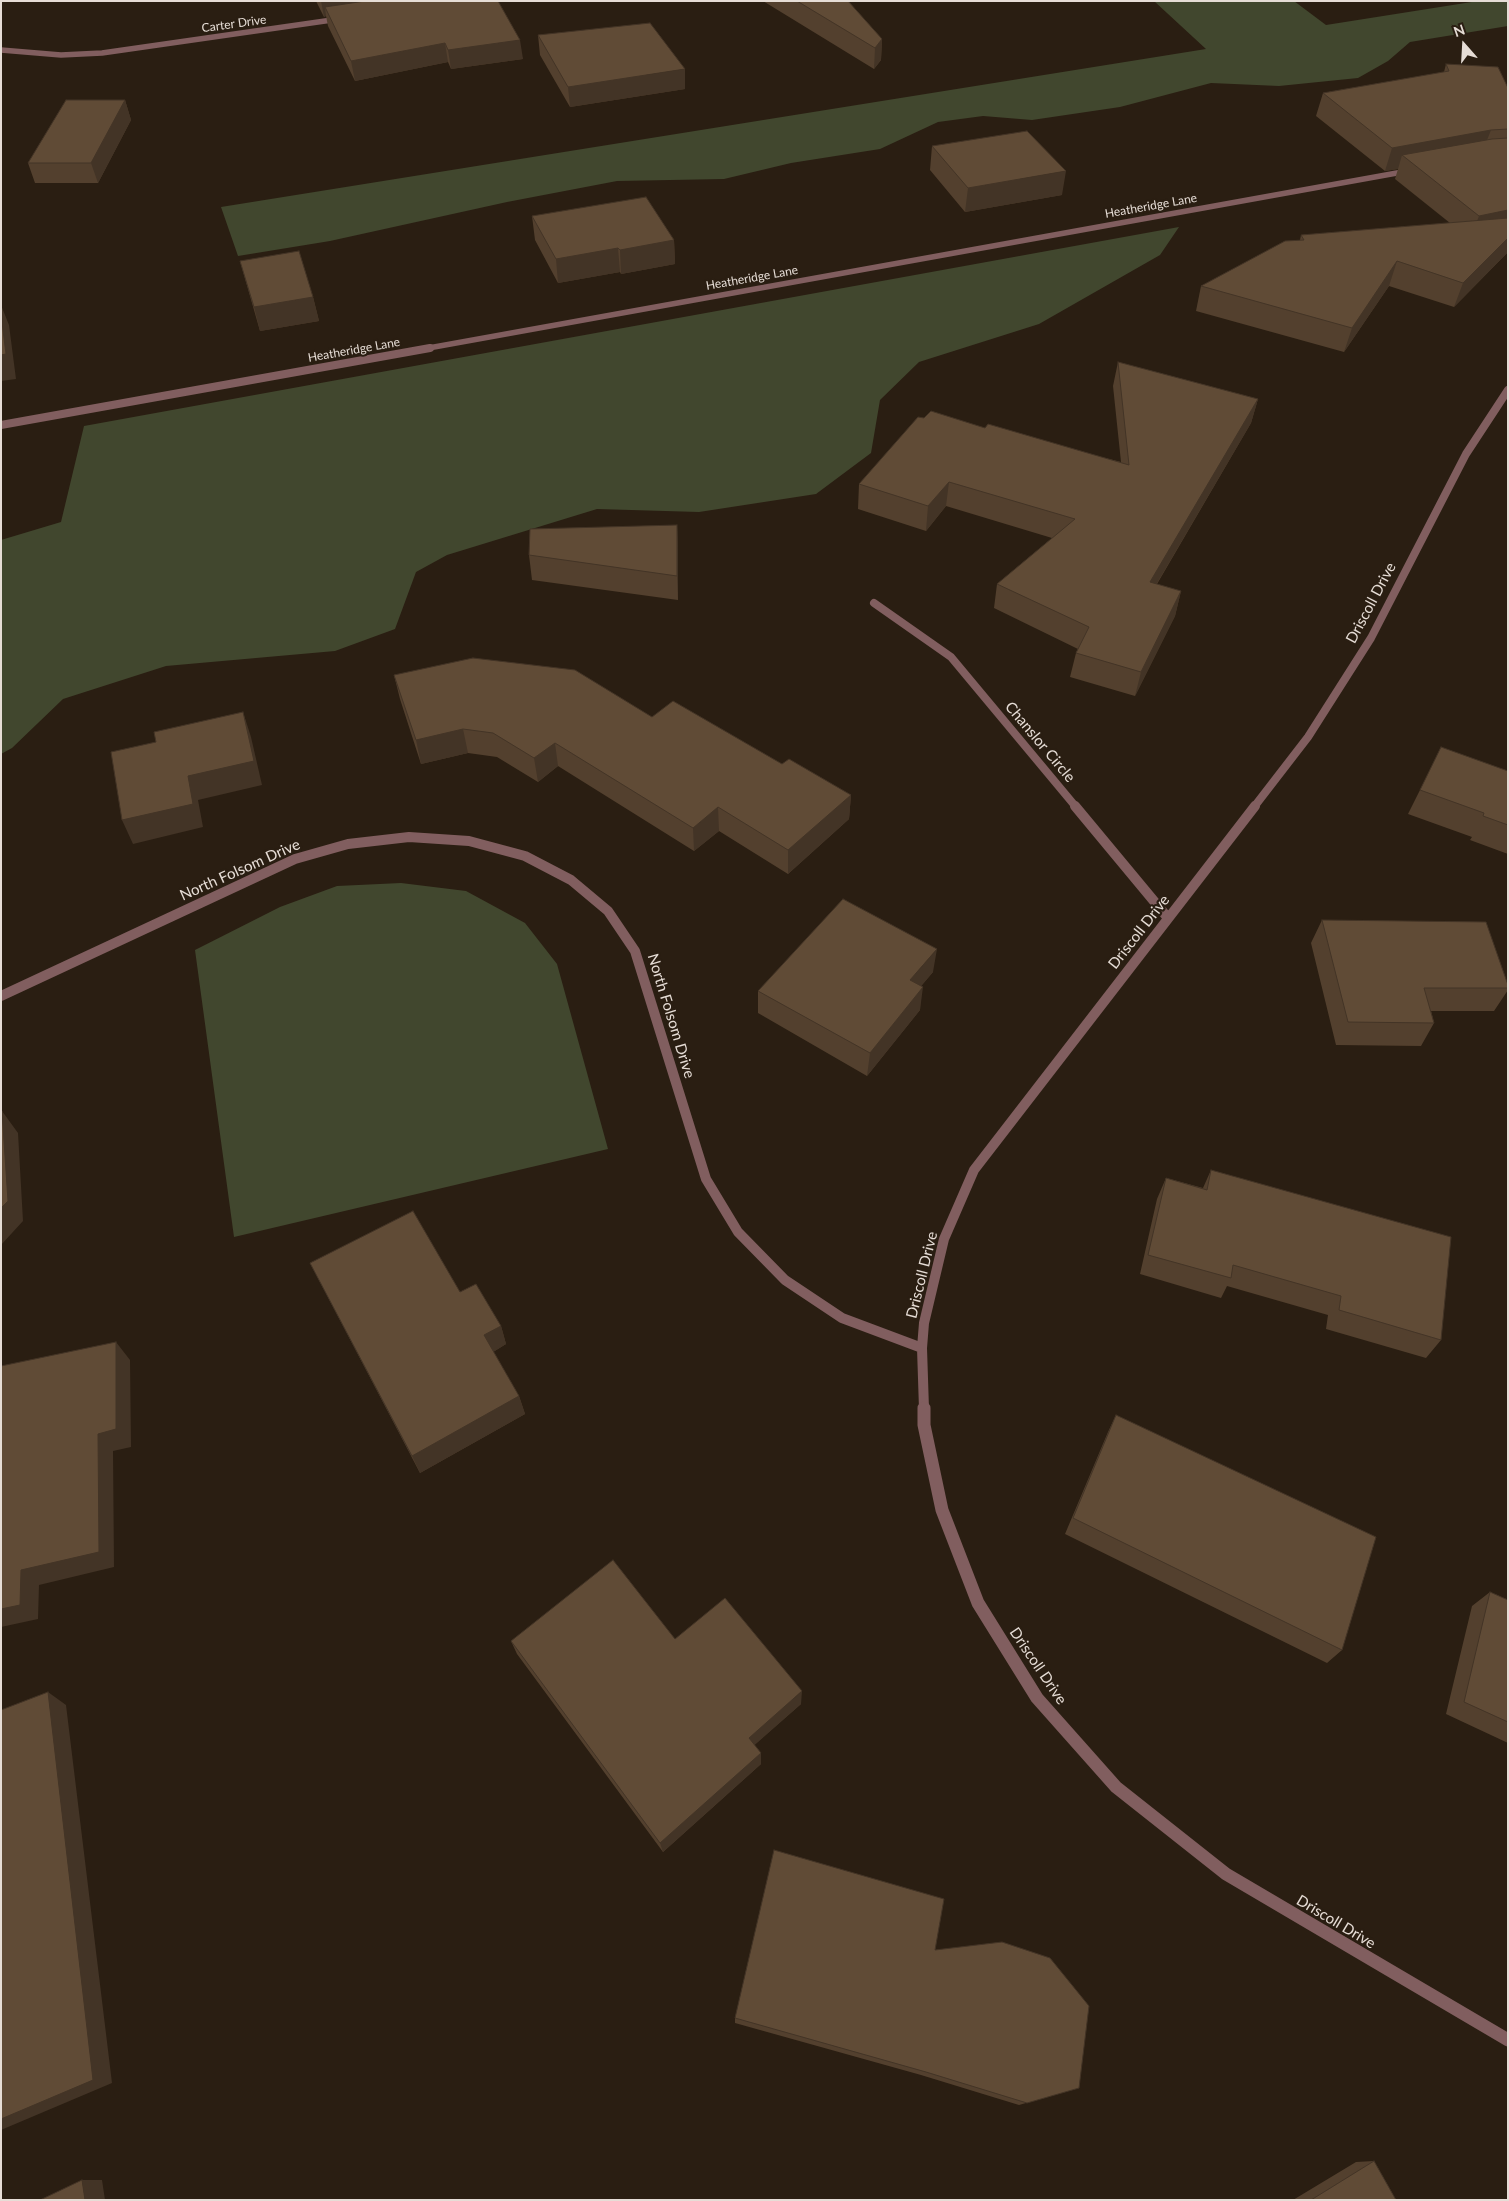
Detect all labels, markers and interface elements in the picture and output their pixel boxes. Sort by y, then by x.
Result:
street label: Carter Drive [201,12,267,36]
north arrow [1439,20,1489,70]
text: N [1451,21,1467,40]
street label: Heatheridge Lane [1104,191,1198,221]
street label: Heatheridge Lane [705,263,799,293]
street label: Heatheridge Lane [307,335,401,365]
street label: Driscoll Drive [1342,559,1400,647]
street label: Chanslor Circle [1001,698,1079,786]
street label: North Folsom Drive [177,835,303,905]
street label: Driscoll Drive [1105,891,1173,973]
street label: North Folsom Drive [643,951,699,1081]
street label: Driscoll Drive [902,1230,942,1320]
street label: Driscoll Drive [1006,1624,1070,1708]
street label: Driscoll Drive [1293,1891,1379,1953]

